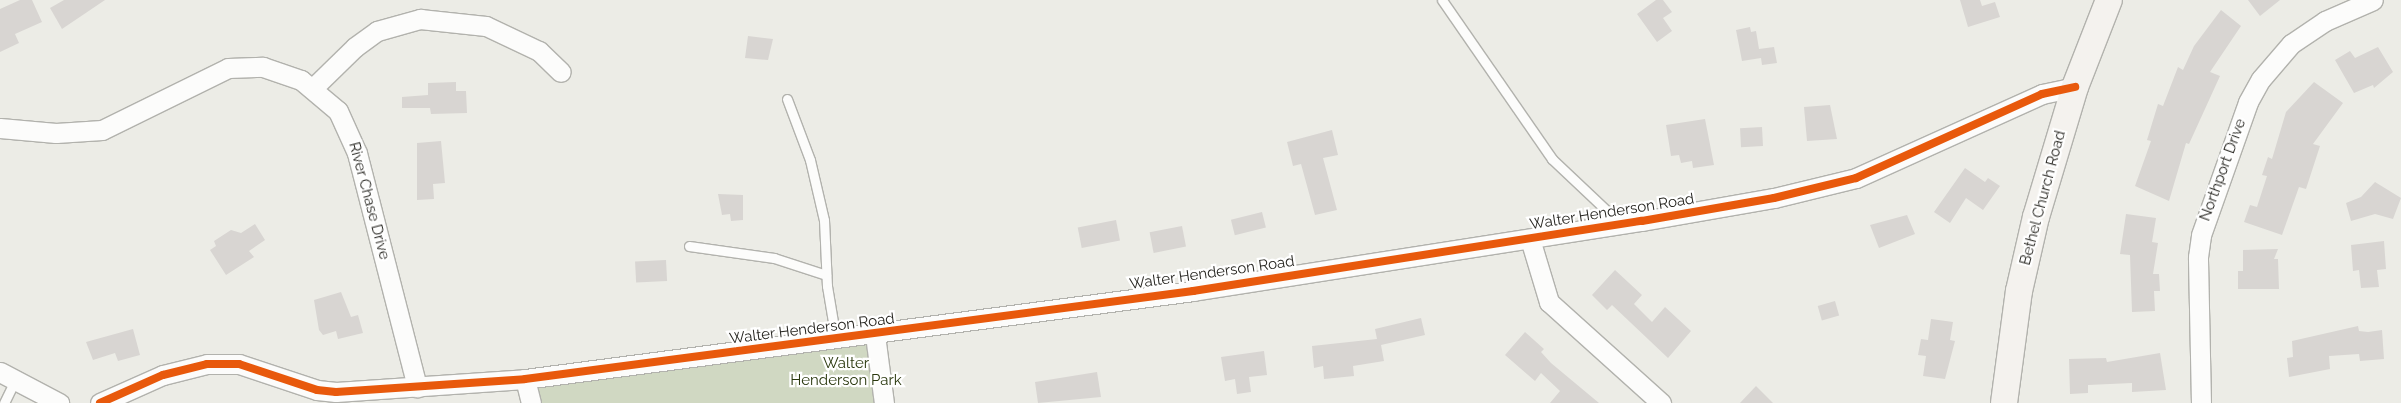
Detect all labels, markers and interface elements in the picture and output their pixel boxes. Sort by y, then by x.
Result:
street label: Northport Drive [2196,116,2250,224]
street label: Bethel Church Road [2016,129,2070,267]
street label: River Chase Drive [345,140,393,262]
street label: Walter Henderson Road [1528,190,1696,234]
street label: Walter Henderson Road [1128,252,1296,294]
street label: Walter Henderson Road [728,310,896,348]
park label: Walter Henderson Park [790,354,902,389]

